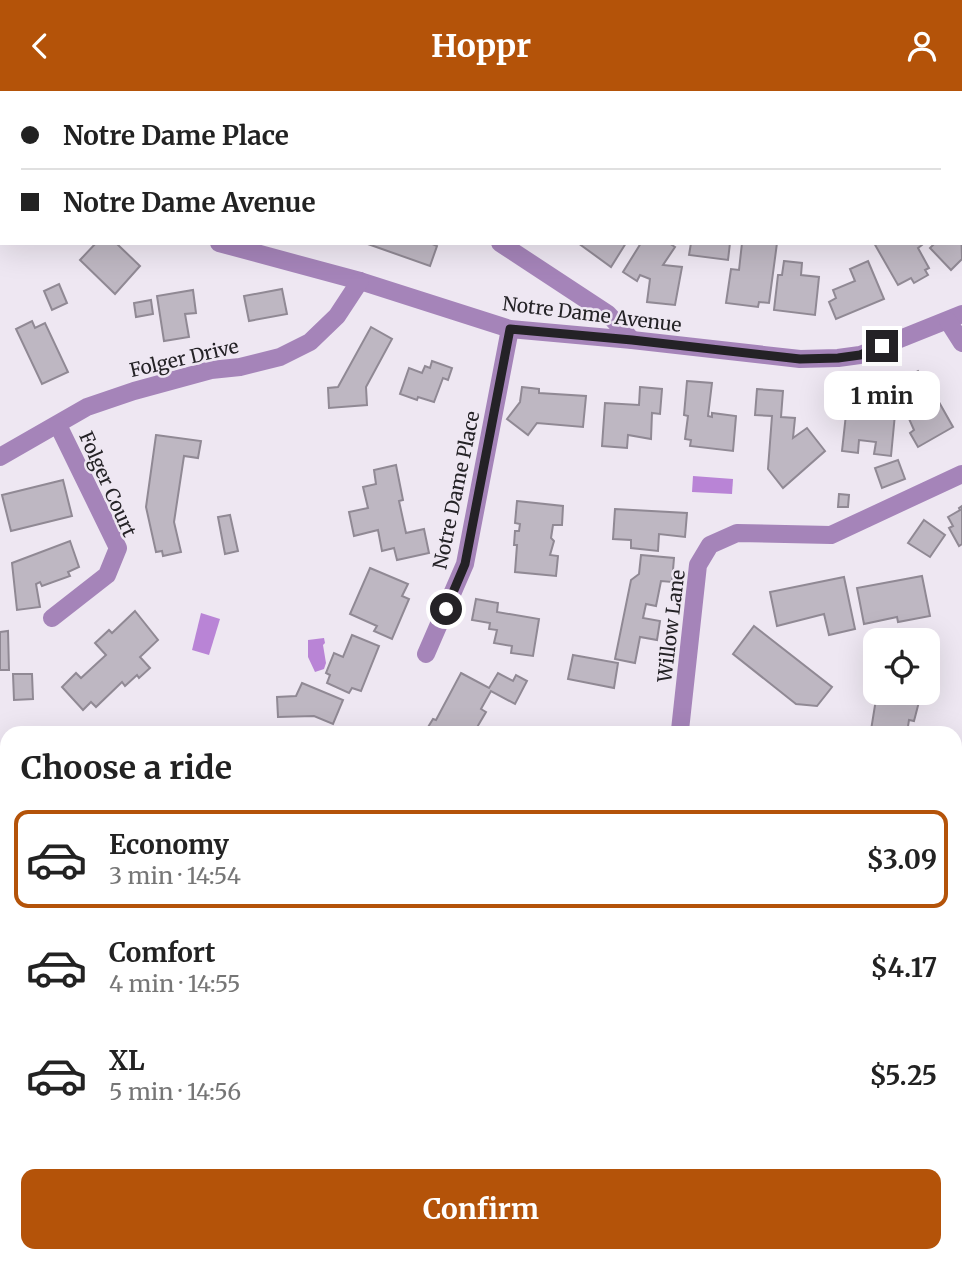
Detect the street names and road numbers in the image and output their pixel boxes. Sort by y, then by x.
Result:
street label: Notre Dame Avenue [501,291,683,337]
street label: Folger Drive [127,334,241,382]
street label: Notre Dame Place [428,409,484,571]
street label: Folger Court [74,428,142,541]
street label: Willow Lane [652,568,690,685]

